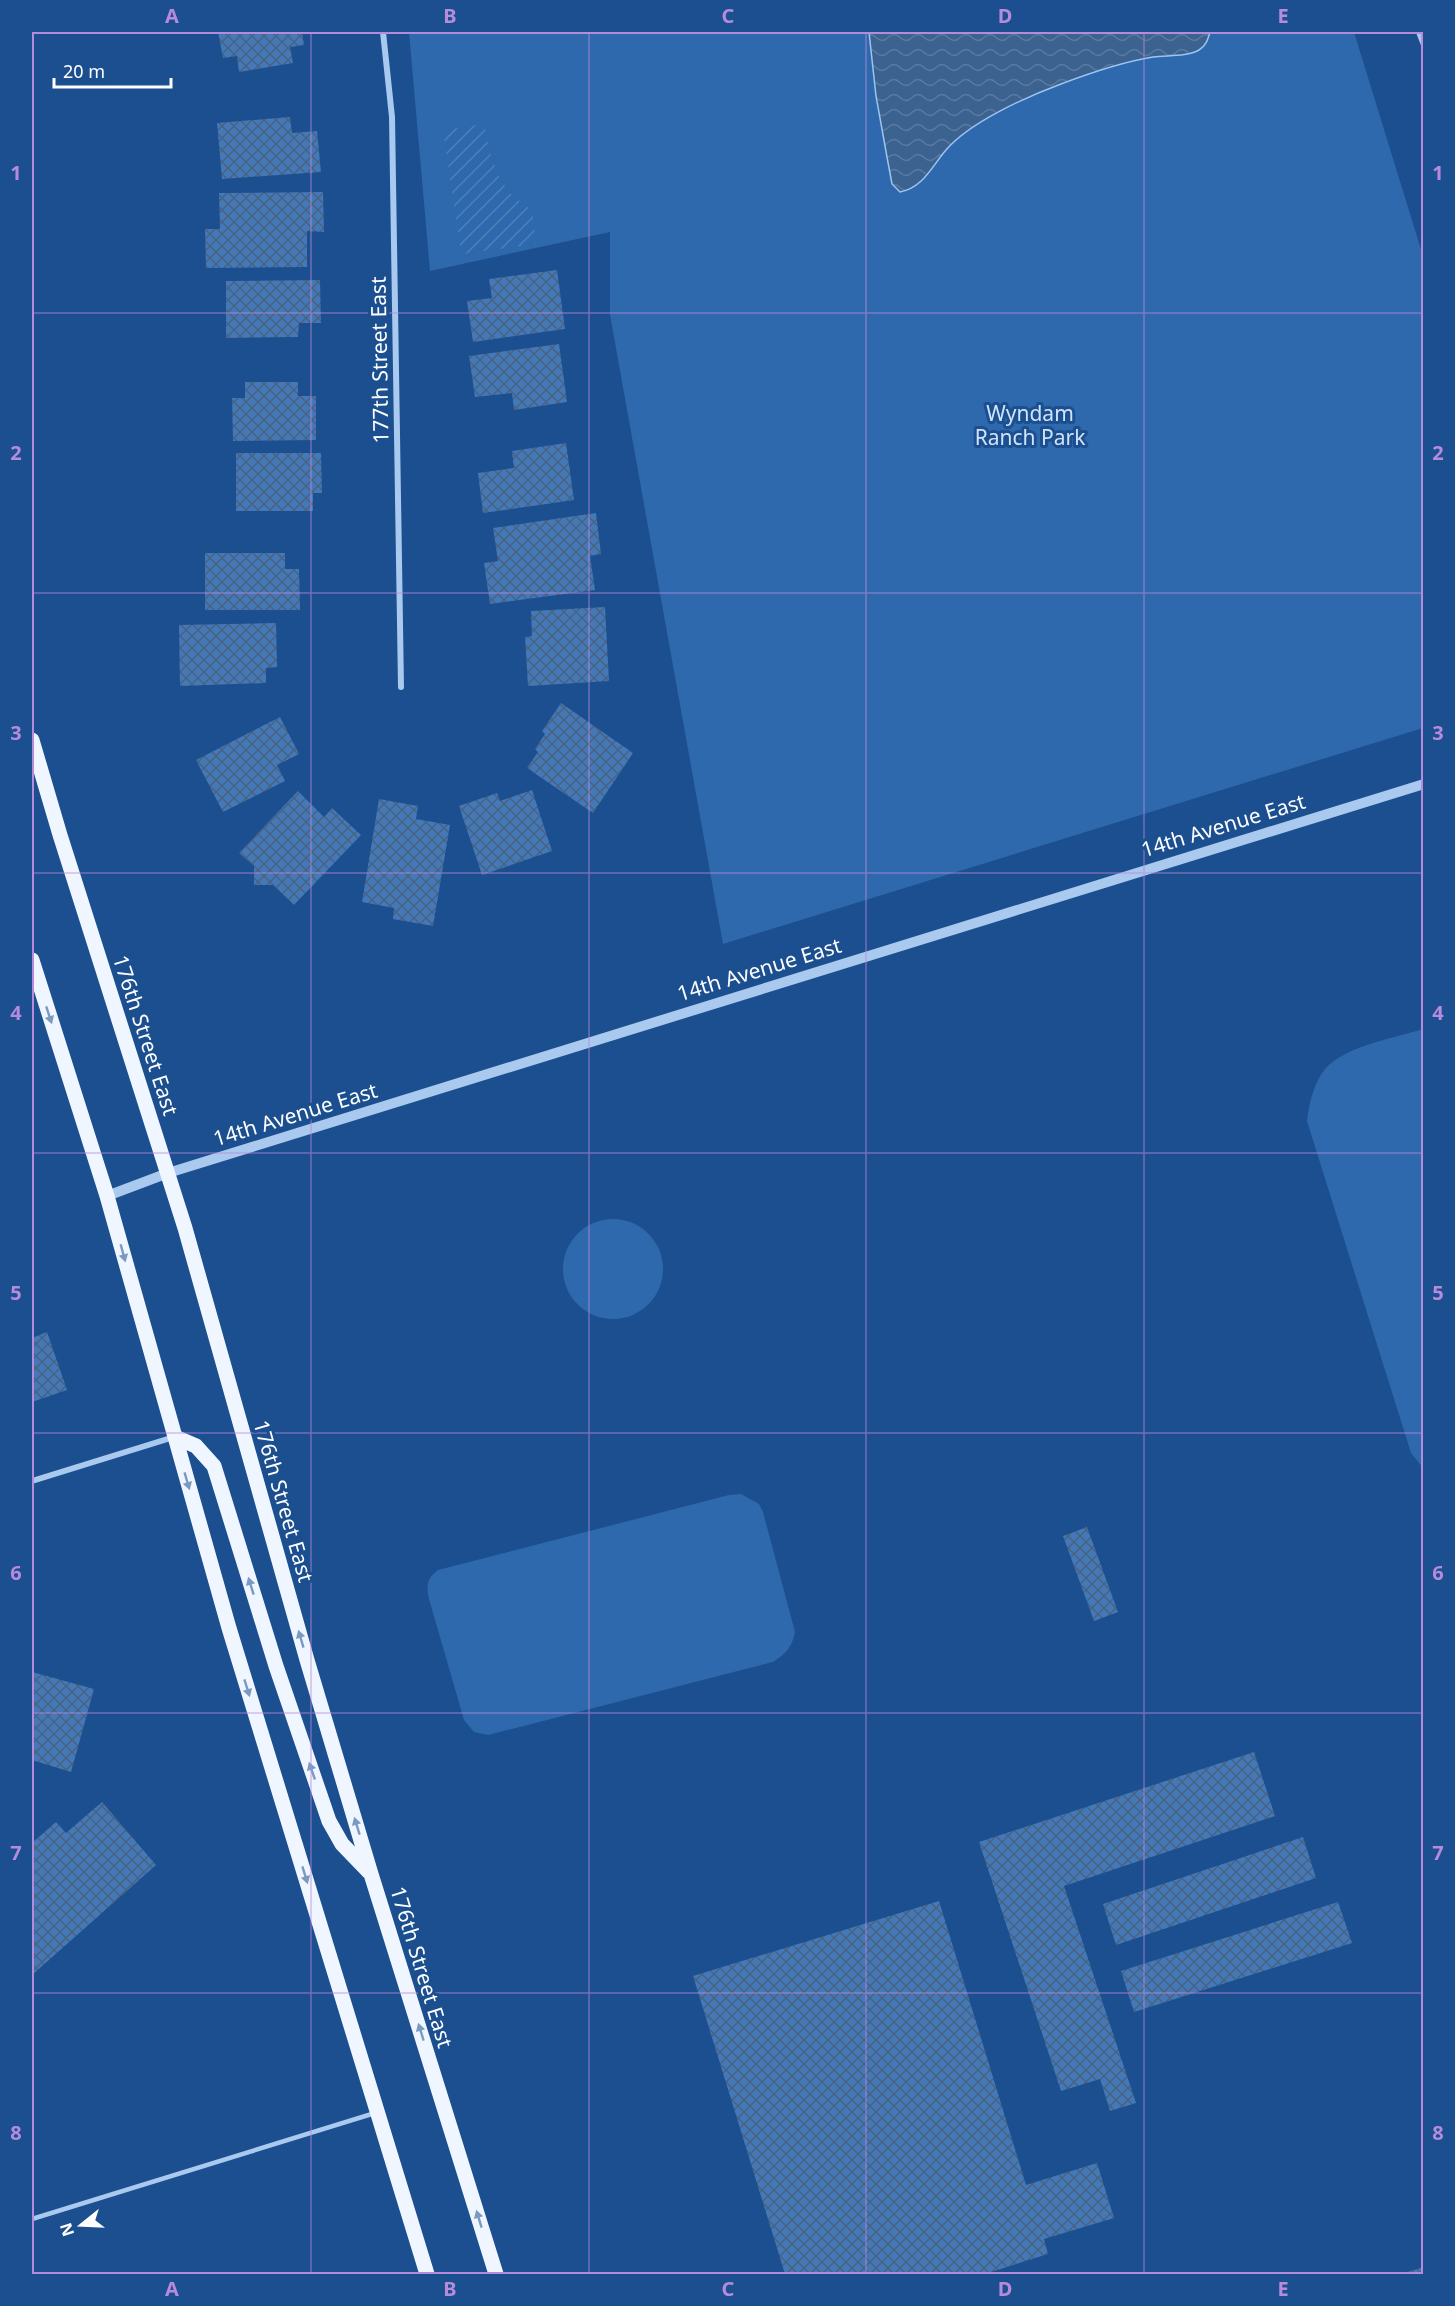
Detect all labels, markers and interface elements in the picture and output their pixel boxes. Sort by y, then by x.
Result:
text: A [165,2,179,29]
text: B [443,2,457,29]
text: C [722,2,735,29]
text: D [998,2,1012,29]
text: E [1277,2,1289,29]
scale bar [54,51,171,89]
text: 20 m [63,59,105,83]
text: 1 [10,159,22,186]
text: 1 [1432,159,1444,186]
street label: 177th Street East [364,276,394,444]
park label: Wyndam Ranch Park [975,399,1086,451]
text: 2 [10,439,22,466]
text: 2 [1432,439,1444,466]
text: 3 [10,719,22,746]
text: 3 [1432,719,1444,746]
street label: 14th Avenue East [1137,787,1309,863]
street label: 14th Avenue East [673,931,845,1007]
street label: 176th Street East [107,951,185,1119]
text: 4 [10,999,22,1026]
text: 4 [1432,999,1444,1026]
one-way arrow [45,1006,55,1024]
street label: 14th Avenue East [209,1076,381,1152]
one-way arrow [118,1244,128,1262]
text: 5 [10,1279,22,1306]
text: 5 [1432,1279,1444,1306]
street label: 176th Street East [247,1417,321,1586]
one-way arrow [183,1472,192,1490]
text: 6 [10,1559,22,1586]
text: 6 [1432,1559,1444,1586]
one-way arrow [246,1576,255,1594]
one-way arrow [296,1630,305,1648]
one-way arrow [243,1679,252,1697]
one-way arrow [307,1762,317,1780]
one-way arrow [352,1817,361,1835]
text: 7 [10,1839,22,1866]
text: 7 [1432,1839,1444,1866]
one-way arrow [300,1866,310,1884]
street label: 176th Street East [384,1883,460,2051]
one-way arrow [416,2023,425,2041]
text: 8 [10,2119,22,2146]
text: 8 [1432,2119,1444,2146]
north arrow [51,2195,111,2255]
one-way arrow [474,2210,483,2228]
text: N [54,2220,79,2239]
text: A [165,2275,179,2302]
text: B [443,2275,457,2302]
text: C [722,2275,735,2302]
text: D [998,2275,1012,2302]
text: E [1277,2275,1289,2302]

